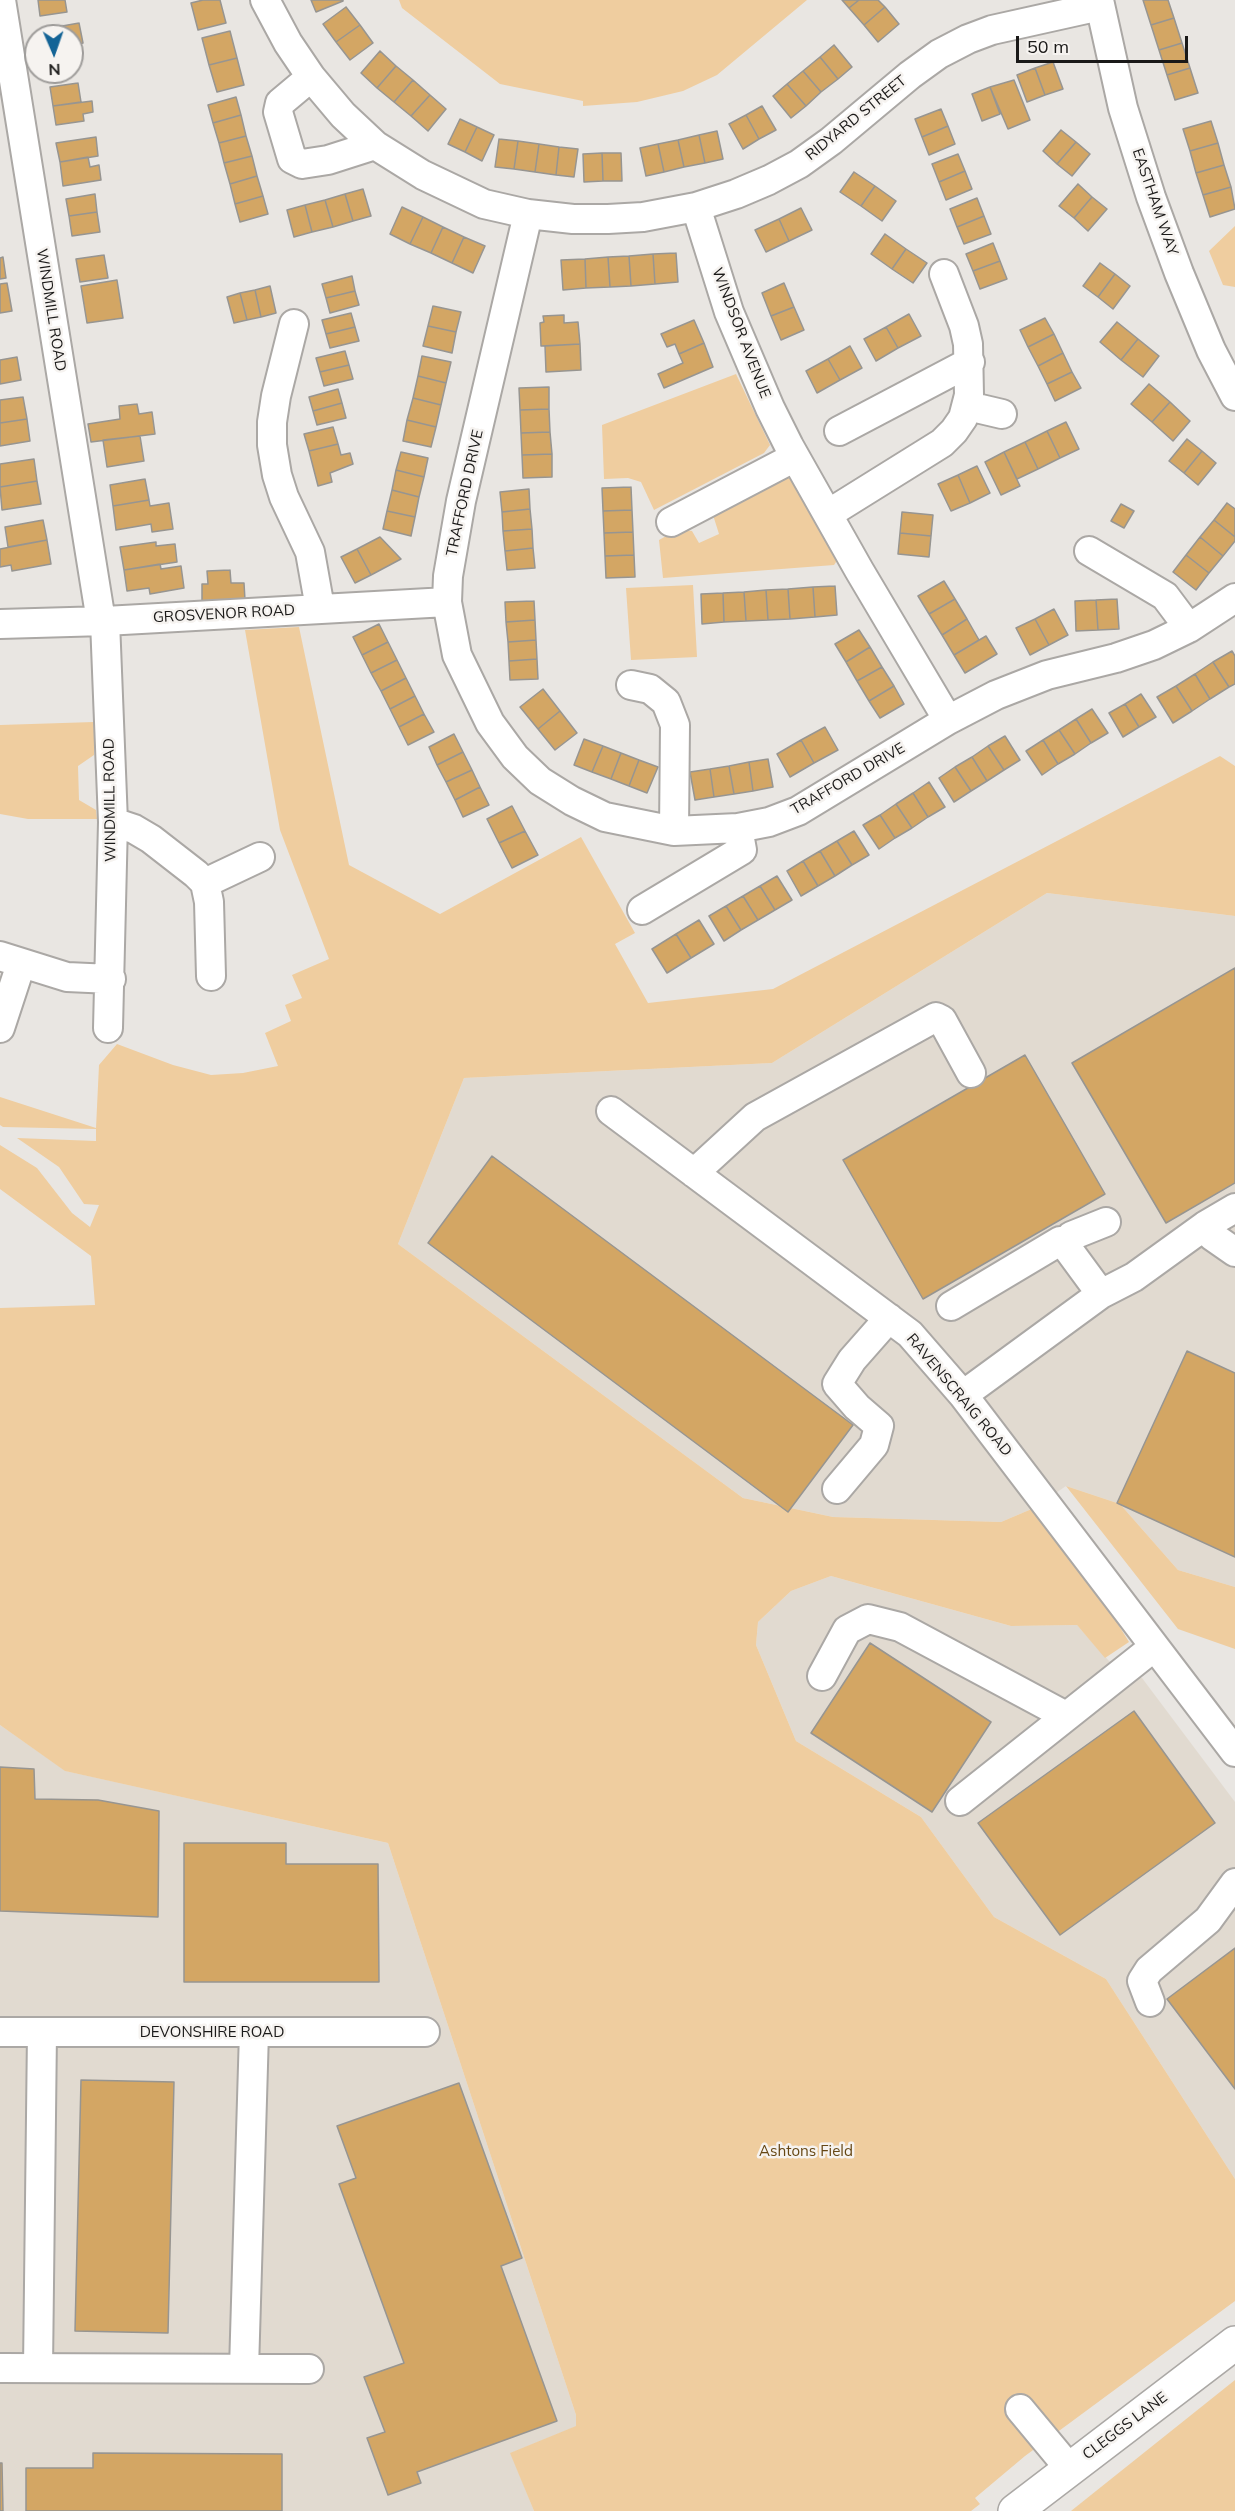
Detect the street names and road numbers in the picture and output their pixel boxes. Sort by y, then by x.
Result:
street label: RIDYARD STREET [802,72,910,164]
street label: EASTHAM WAY [1128,146,1182,258]
street label: WINDMILL ROAD [32,247,70,373]
street label: WINDSOR AVENUE [708,265,774,401]
street label: TRAFFORD DRIVE [443,428,487,558]
street label: GROSVENOR ROAD [152,601,296,627]
street label: WINDMILL ROAD [100,738,120,862]
street label: TRAFFORD DRIVE [788,739,908,819]
street label: RAVENSCRAIG ROAD [902,1330,1016,1460]
street label: DEVONSHIRE ROAD [140,2023,284,2041]
street label: CLEGGS LANE [1079,2388,1171,2464]

